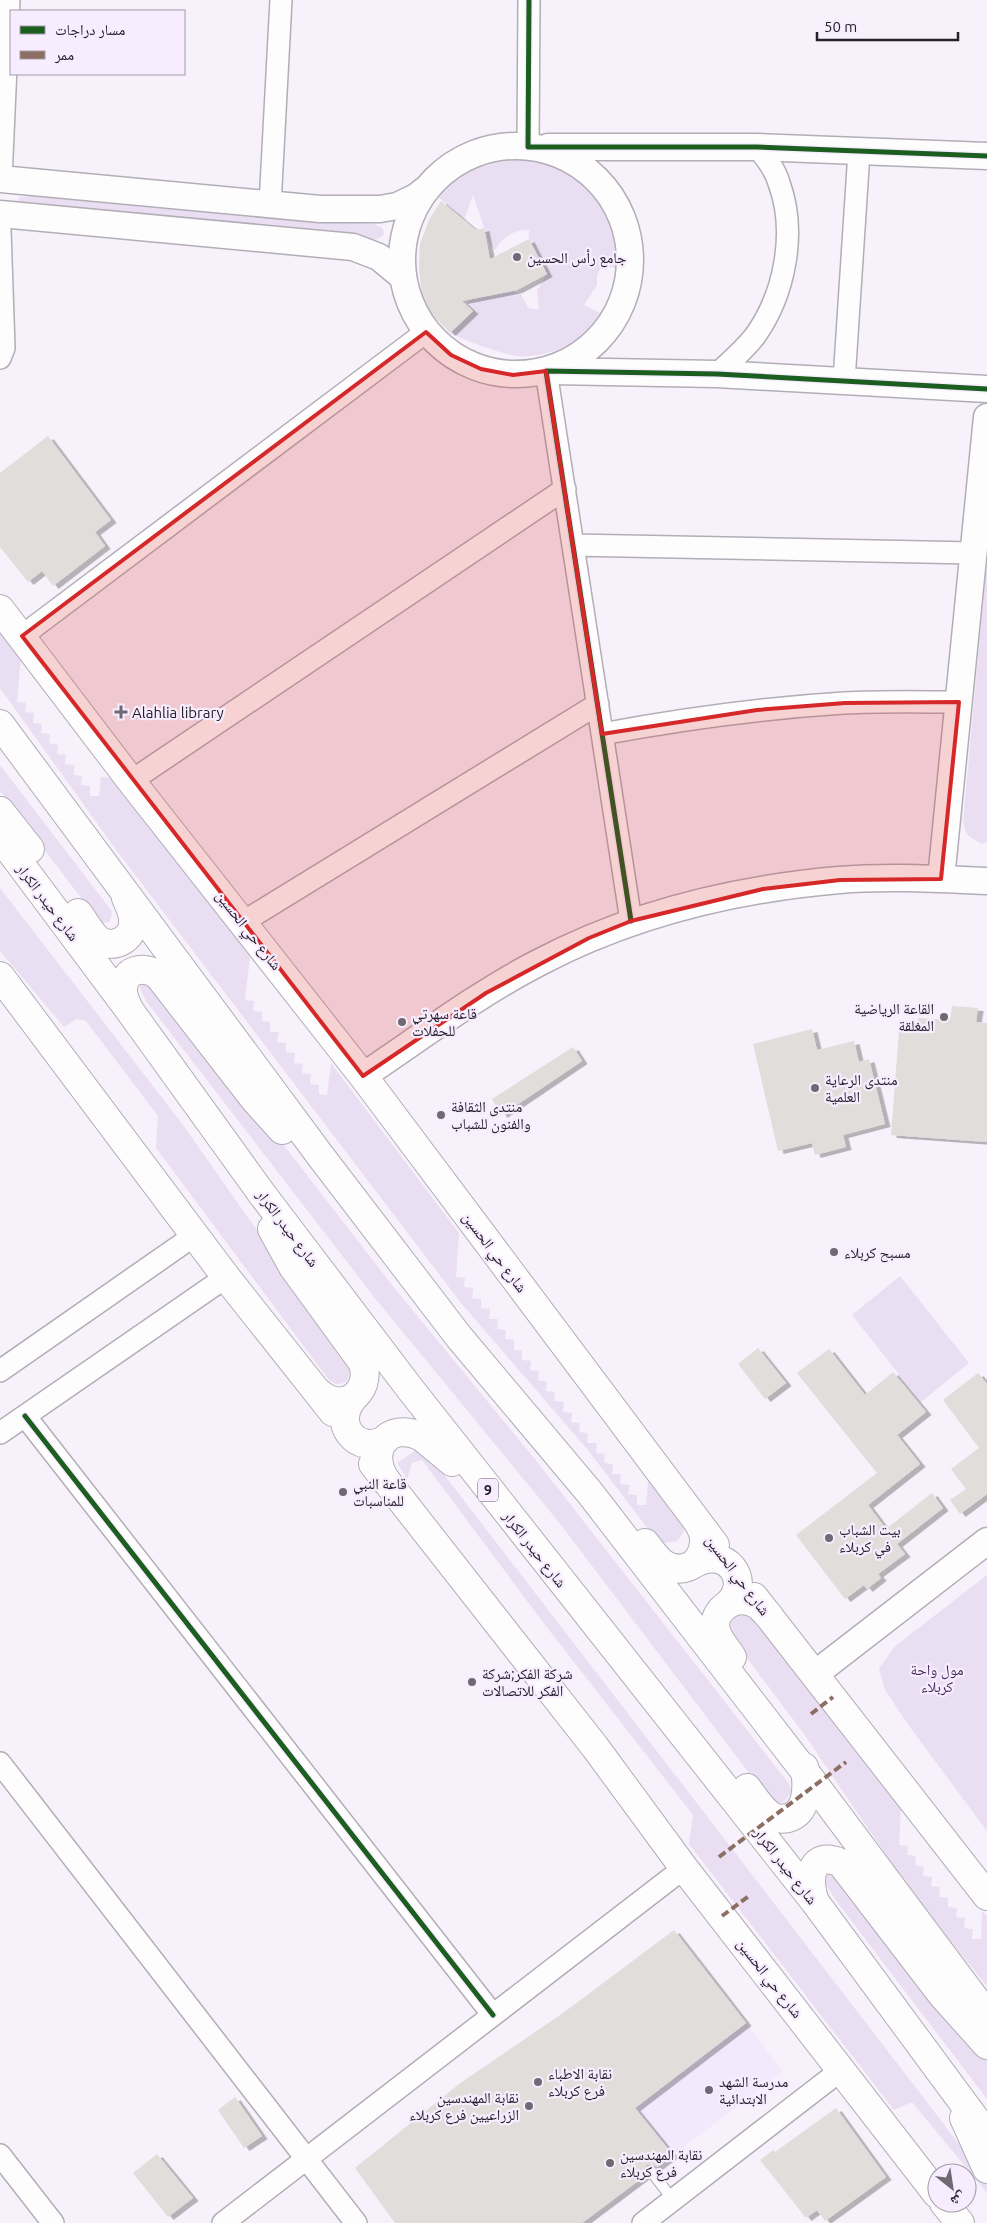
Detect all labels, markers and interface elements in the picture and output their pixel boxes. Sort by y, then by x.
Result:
legend [10,10,185,75]
scale bar [817,10,958,42]
text: 50 m [824,18,857,35]
text: مسار دراجات [55,21,125,39]
text: ممر [54,46,74,64]
place label: جامع رأس الحسين [527,249,627,268]
marker: جامع رأس الحسين [511,251,523,263]
place label: Alahlia library [132,704,224,721]
marker: Alahlia library [114,705,128,719]
street label: شارع حيدر الكرار [11,859,83,945]
street label: شارع حي الحسين [210,887,285,976]
place label: القاعة الرياضية المغلقة [854,1000,934,1034]
place label: قاعة سهرتي للحفلات [412,1005,477,1039]
marker: القاعة الرياضية المغلقة [938,1011,950,1023]
marker: قاعة سهرتي للحفلات [396,1016,408,1028]
place label: منتدى الرعاية العلمية [825,1071,898,1105]
marker: منتدى الرعاية العلمية [809,1082,821,1094]
place label: منتدى الثقافة والفنون للشباب [451,1098,531,1134]
marker: منتدى الثقافة والفنون للشباب [435,1109,447,1121]
street label: شارع حيدر الكرار [251,1185,323,1271]
street label: شارع حي الحسين [456,1209,531,1298]
place label: مسبح كربلاء [844,1244,911,1263]
marker: مسبح كربلاء [828,1246,840,1258]
place label: قاعة النبي للمناسبات [353,1475,407,1509]
road number: 9 [478,1478,498,1502]
marker: قاعة النبي للمناسبات [337,1486,349,1498]
street label: شارع حيدر الكرار [498,1507,570,1592]
place label: بيت الشباب في كربلاء [839,1521,901,1558]
street label: شارع حي الحسين [699,1532,774,1621]
marker: بيت الشباب في كربلاء [823,1532,835,1544]
park label: مول واحة كربلاء [910,1661,964,1696]
place label: شركة الفكر;شركة الفكر للاتصالات [482,1665,573,1700]
marker: شركة الفكر;شركة الفكر للاتصالات [466,1676,478,1688]
street label: شارع حيدر الكرار [749,1824,821,1909]
street label: شارع حي الحسين [731,1935,806,2024]
place label: نقابة الاطباء فرع كربلاء [548,2065,612,2101]
place label: مدرسة الشهد الابتدائية [719,2073,789,2107]
marker: نقابة الاطباء فرع كربلاء [532,2076,544,2088]
marker: مدرسة الشهد الابتدائية [703,2084,715,2096]
place label: نقابة المهندسين الزراعيين فرع كربلاء [409,2089,519,2125]
marker: نقابة المهندسين الزراعيين فرع كربلاء [523,2100,535,2112]
place label: نقابة المهندسين فرع كربلاء [620,2146,702,2182]
marker: نقابة المهندسين فرع كربلاء [604,2157,616,2169]
north arrow [927,2163,977,2213]
text: ش [947,2188,969,2210]

